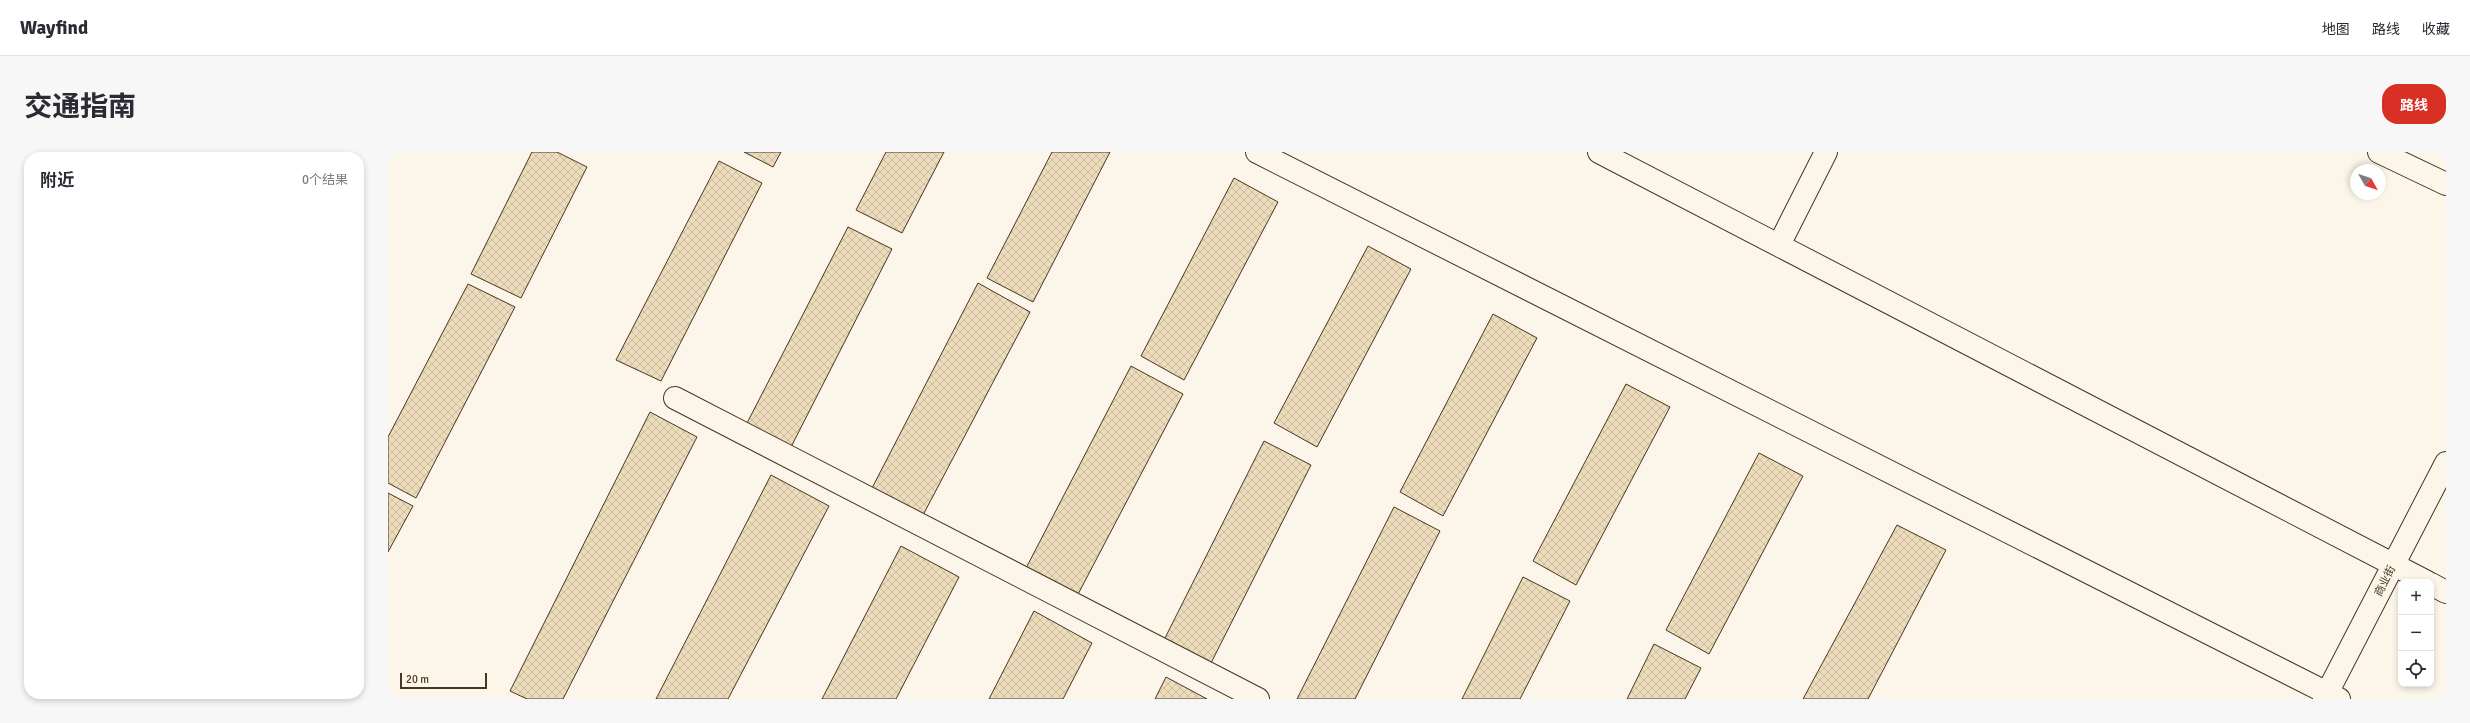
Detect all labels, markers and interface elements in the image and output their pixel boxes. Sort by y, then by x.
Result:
text: Wayfind [20,16,88,40]
text: 地图 [2322,21,2350,38]
text: 路线 [2372,21,2400,38]
text: 收藏 [2422,21,2450,38]
button: 路线 [2382,84,2446,124]
text: 交通指南 [24,90,136,124]
north arrow [2350,164,2386,200]
text: 附近 [40,170,74,191]
text: 0个结果 [302,172,348,188]
street label: 商业街 [2372,563,2398,599]
map controls [2398,579,2434,687]
button: + [2398,579,2434,615]
button: − [2398,615,2434,651]
button: locate [2398,651,2434,687]
scale bar [400,671,487,690]
text: 20 m [406,673,429,686]

